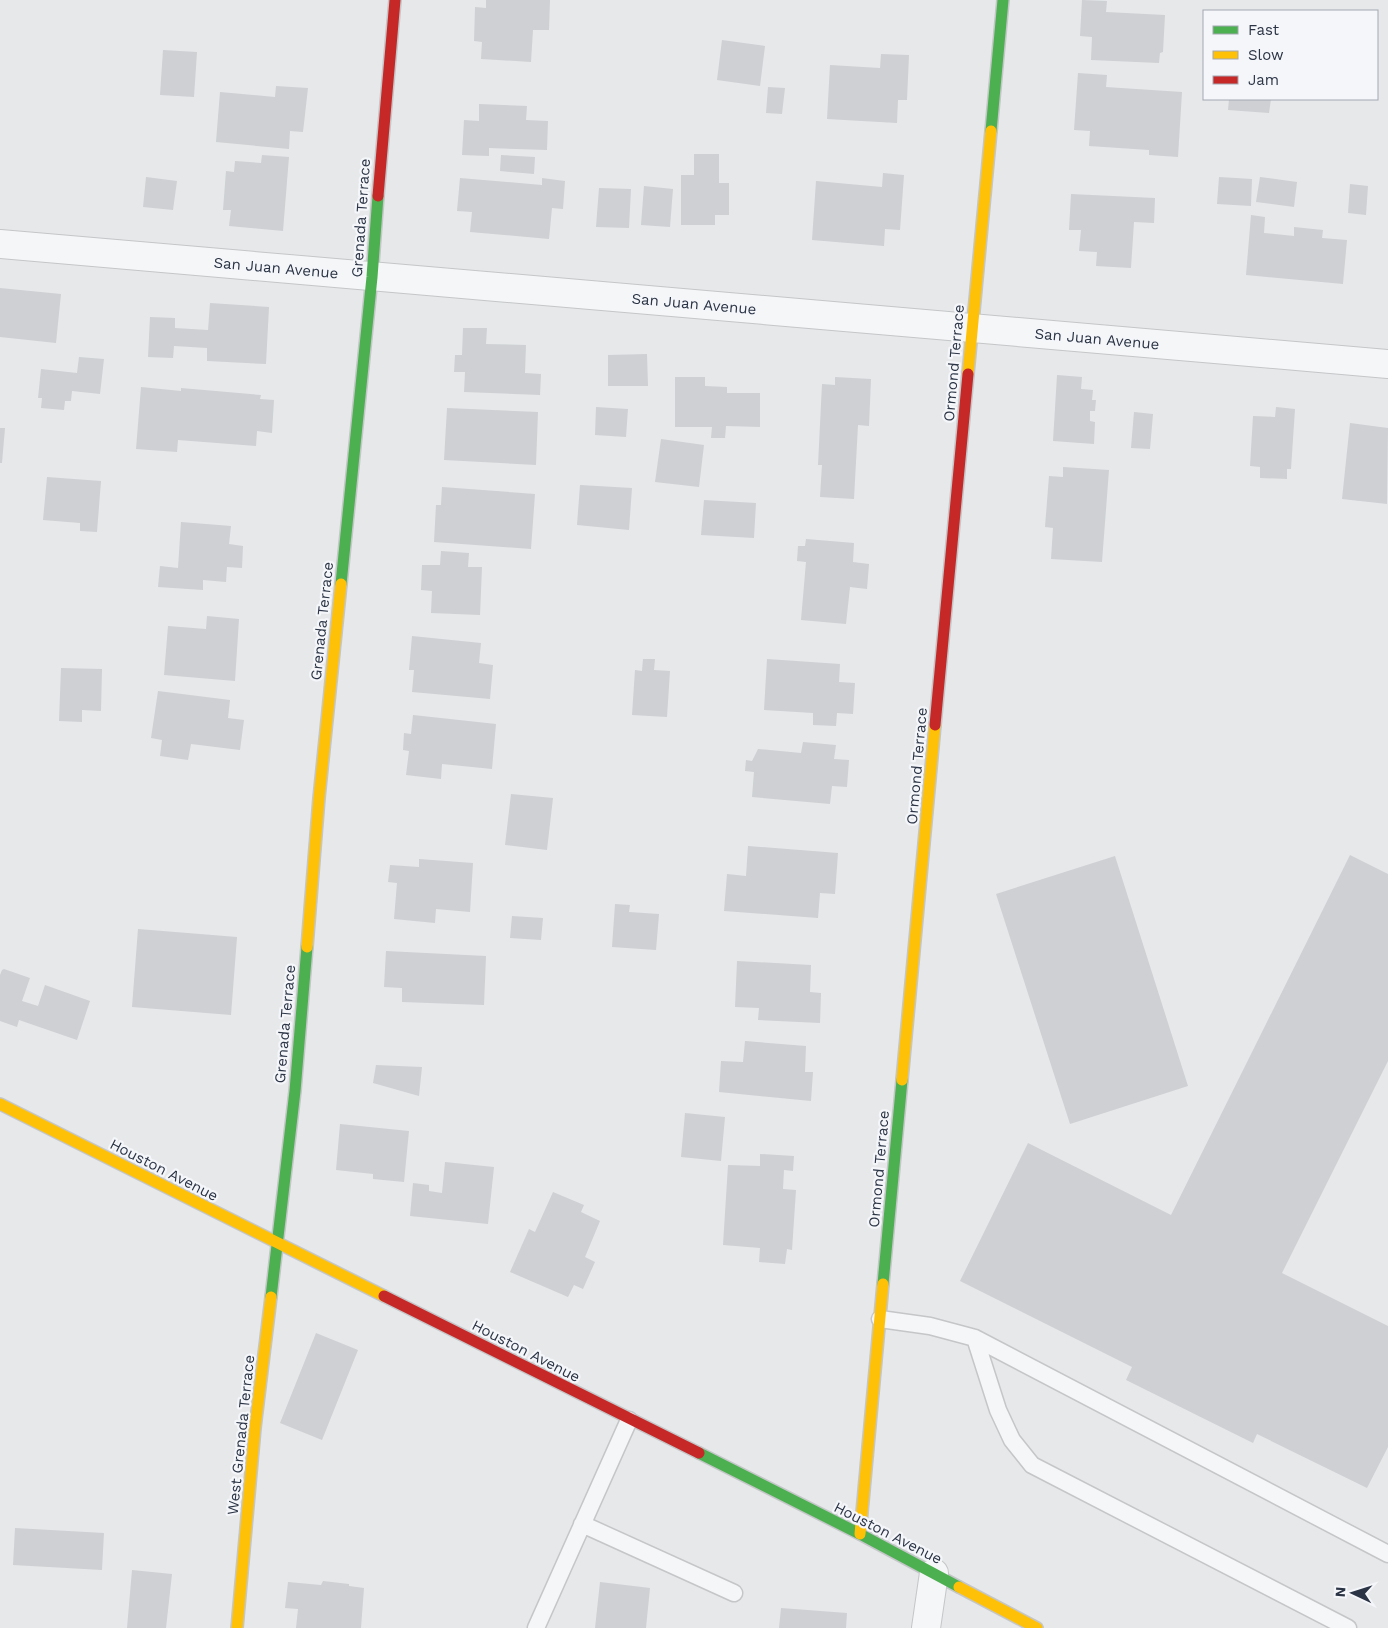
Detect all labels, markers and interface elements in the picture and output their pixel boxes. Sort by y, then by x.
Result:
legend [1203,10,1378,100]
text: Fast [1248,21,1280,39]
text: Slow [1248,46,1284,64]
text: Jam [1248,71,1279,89]
street label: Grenada Terrace [348,158,374,278]
street label: San Juan Avenue [213,254,339,282]
street label: San Juan Avenue [631,290,757,318]
street label: Ormond Terrace [940,304,968,422]
street label: San Juan Avenue [1034,325,1160,353]
street label: Grenada Terrace [307,561,337,681]
street label: Ormond Terrace [903,707,931,825]
street label: Grenada Terrace [271,964,299,1084]
street label: Ormond Terrace [865,1110,893,1228]
street label: Houston Avenue [107,1135,221,1205]
street label: Houston Avenue [469,1316,583,1386]
street label: West Grenada Terrace [224,1354,258,1516]
street label: Houston Avenue [831,1498,945,1568]
north arrow [1328,1568,1378,1618]
text: N [1332,1586,1348,1598]

